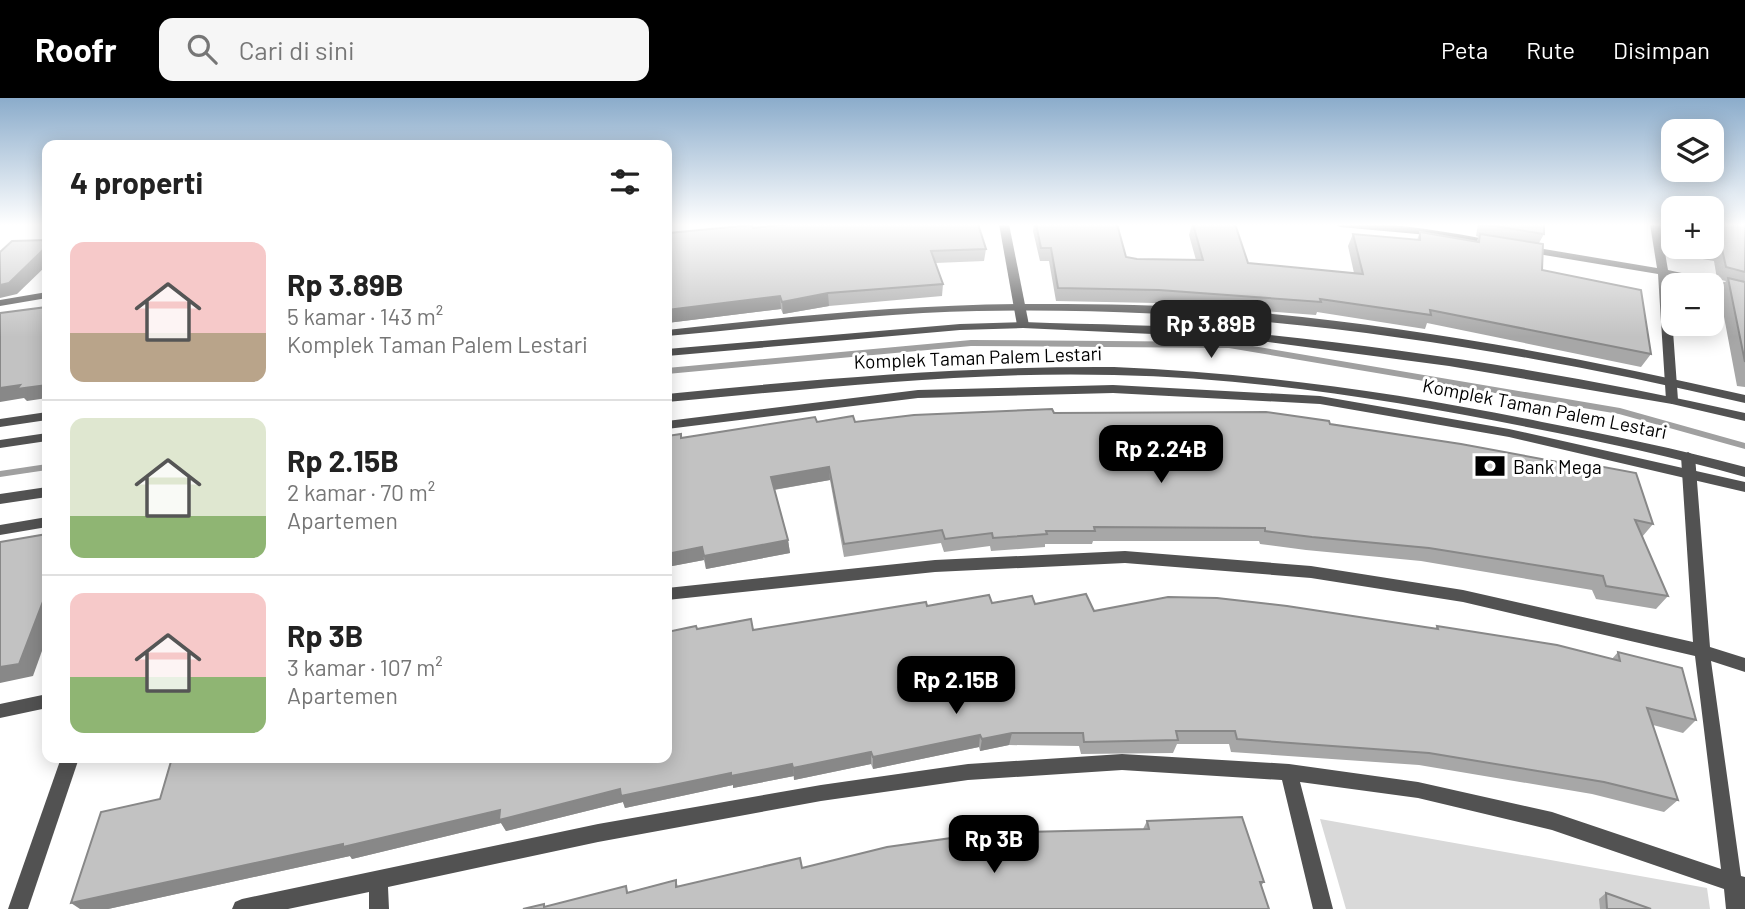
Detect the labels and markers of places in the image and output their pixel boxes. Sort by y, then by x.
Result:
pin: Rp 3.89B [1139,300,1283,360]
pin: Rp 2.24B [1089,426,1233,485]
bank icon: Bank Mega [1473,449,1507,483]
place label: Bank Mega [1513,455,1602,478]
pin: Rp 2.15B [884,656,1028,716]
pin: Rp 3B [945,816,1043,875]

